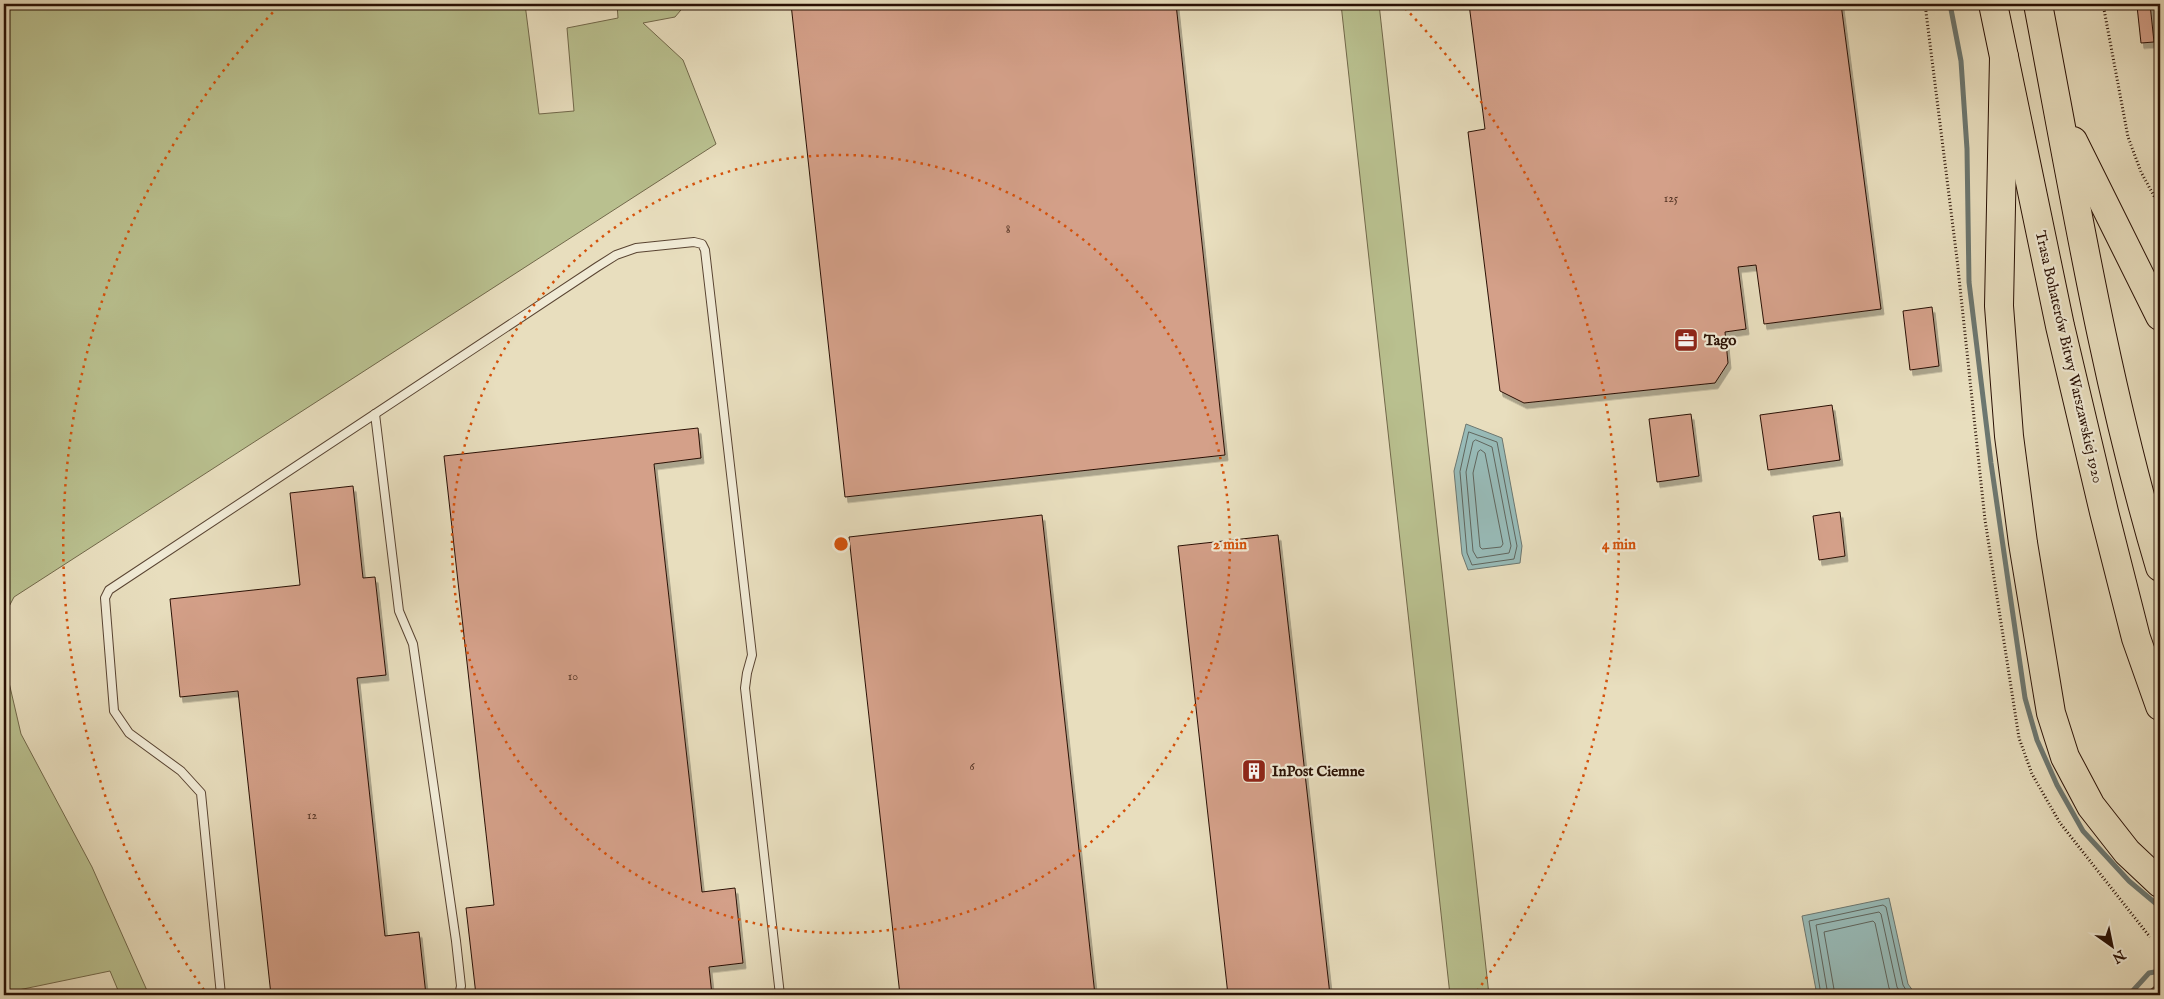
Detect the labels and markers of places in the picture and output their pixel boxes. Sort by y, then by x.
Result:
office icon: Tago [1673,327,1699,353]
place label: Tago [1703,331,1736,350]
centre of rings [832,535,850,553]
building icon: InPost Ciemne [1241,758,1267,784]
place label: InPost Ciemne [1272,762,1365,781]

